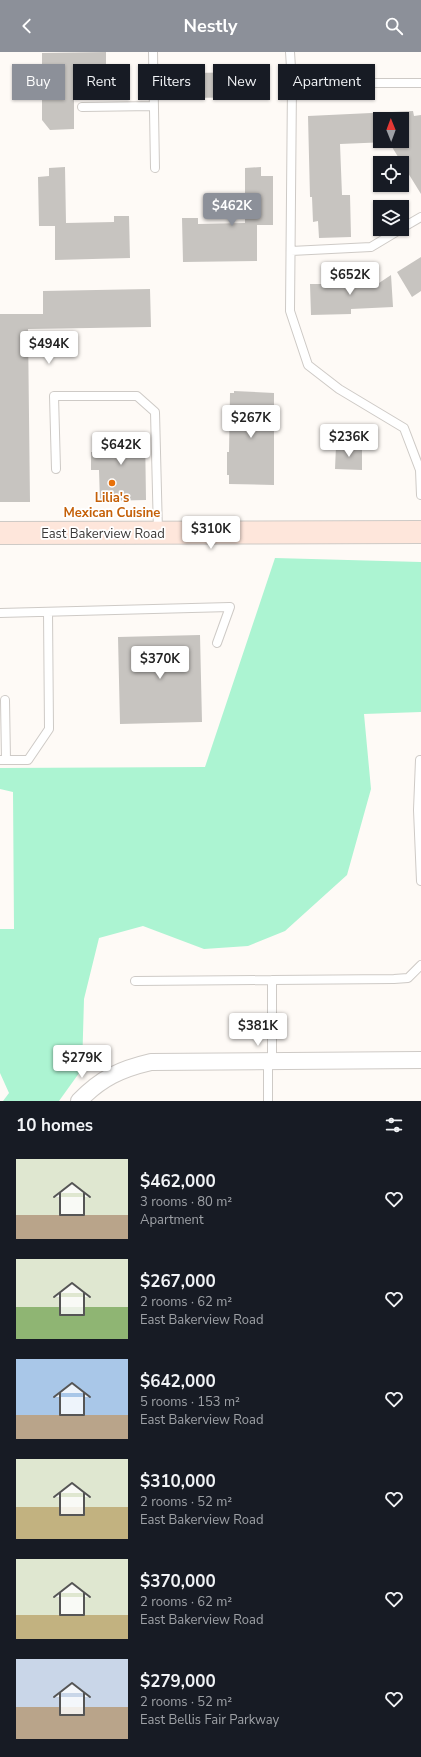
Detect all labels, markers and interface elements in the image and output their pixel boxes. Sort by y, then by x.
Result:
text: Nestly [184,14,237,38]
icon: back [16,15,38,37]
icon: search [383,15,405,37]
chip: Buy [12,64,65,100]
chip: Rent [73,64,130,100]
chip: Filters [138,64,205,100]
chip: New [213,64,270,100]
chip: Apartment [278,64,375,100]
north arrow [373,112,409,148]
map controls [373,112,409,236]
button: locate [373,156,409,192]
pin: $462K [204,193,260,227]
text: $462K [212,197,252,215]
button: layers [373,200,409,236]
pin: $652K [322,262,378,296]
text: $652K [330,266,370,284]
pin: $494K [21,331,77,365]
text: $494K [29,335,69,353]
pin: $267K [223,405,279,439]
text: $267K [231,409,271,427]
pin: $236K [321,424,377,458]
text: $236K [329,428,369,446]
pin: $642K [93,432,149,466]
text: $642K [101,436,141,454]
marker: Lilia's Mexican Cuisine [107,478,117,488]
place label: Lilia's Mexican Cuisine [64,489,160,522]
pin: $310K [183,516,239,550]
text: $310K [191,520,231,538]
street label: East Bakerview Road [41,525,165,543]
pin: $370K [132,646,188,680]
text: $370K [140,650,180,668]
pin: $381K [230,1013,286,1047]
text: $381K [238,1017,278,1035]
pin: $279K [54,1045,110,1079]
text: $279K [62,1049,102,1067]
text: 10 homes [16,1114,93,1137]
icon: filters [383,1114,405,1136]
text: $462,000 [140,1170,216,1193]
icon: home [48,1175,96,1223]
icon: heart [383,1188,405,1210]
text: 3 rooms · 80 m² [140,1193,232,1211]
text: Apartment [140,1211,203,1229]
text: $267,000 [140,1270,216,1293]
icon: home [48,1275,96,1323]
icon: heart [383,1288,405,1310]
text: 2 rooms · 62 m² [140,1293,232,1311]
text: East Bakerview Road [140,1311,264,1329]
text: $642,000 [140,1370,216,1393]
icon: home [48,1375,96,1423]
icon: heart [383,1388,405,1410]
text: 5 rooms · 153 m² [140,1393,240,1411]
text: East Bakerview Road [140,1411,264,1429]
text: $310,000 [140,1470,216,1493]
icon: home [48,1475,96,1523]
icon: heart [383,1488,405,1510]
text: 2 rooms · 52 m² [140,1493,232,1511]
text: East Bakerview Road [140,1511,264,1529]
text: $370,000 [140,1570,216,1593]
icon: home [48,1575,96,1623]
icon: heart [383,1588,405,1610]
text: 2 rooms · 62 m² [140,1593,232,1611]
text: East Bakerview Road [140,1611,264,1629]
text: $279,000 [140,1670,216,1693]
icon: home [48,1675,96,1723]
icon: heart [383,1688,405,1710]
text: 2 rooms · 52 m² [140,1693,232,1711]
text: East Bellis Fair Parkway [140,1711,279,1729]

